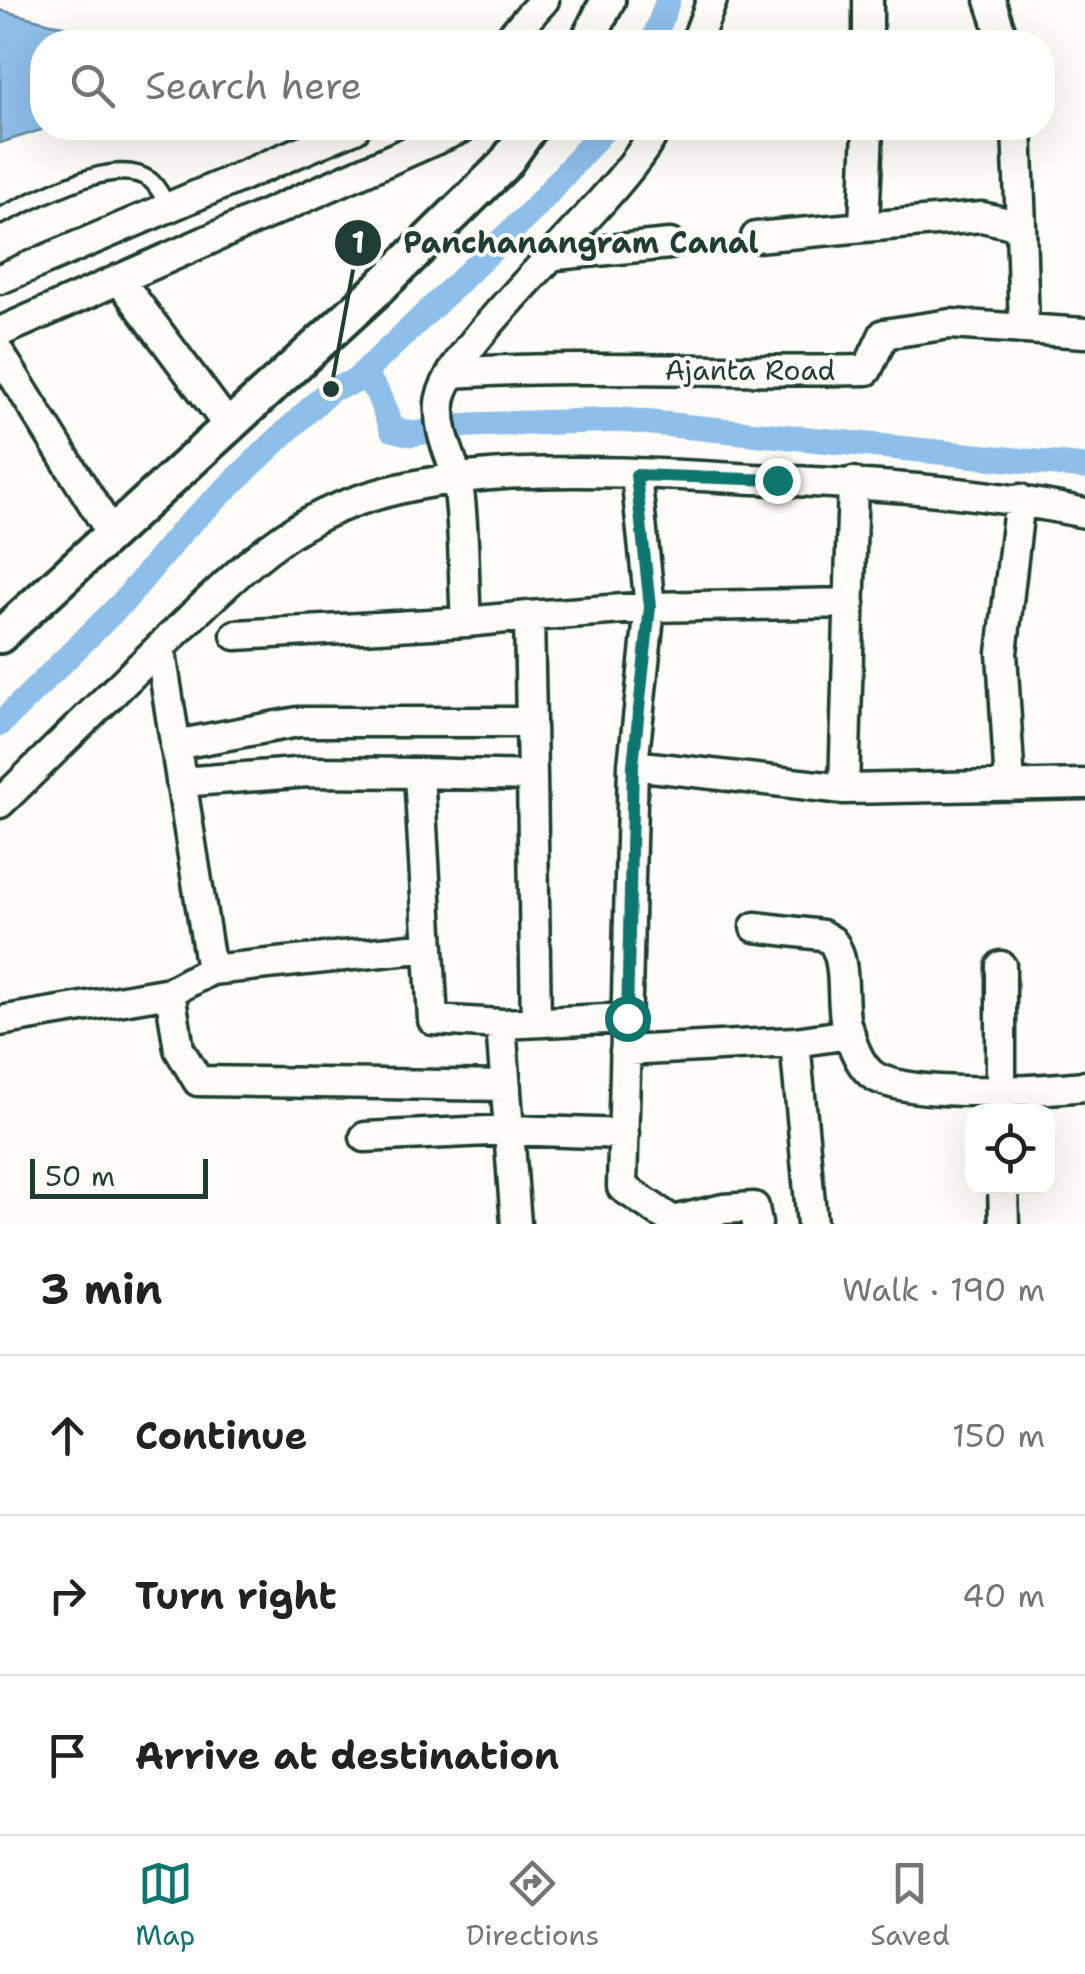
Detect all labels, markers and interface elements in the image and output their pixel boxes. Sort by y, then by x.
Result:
search box [30,30,1055,140]
icon: search [65,58,120,113]
text: Search here [145,60,362,111]
callout: Panchanangram Canal [333,213,779,273]
text: 1 [351,222,365,263]
text: Panchanangram Canal [403,222,759,263]
street label: Ajanta Road [665,351,835,389]
route end [755,458,801,504]
route start [605,996,651,1042]
map controls [965,1104,1055,1194]
button: locate [965,1104,1055,1194]
scale bar [30,1154,208,1198]
text: 50 m [45,1157,115,1195]
text: 3 min [40,1261,162,1317]
text: Walk · 190 m [842,1268,1045,1311]
icon: ahead [40,1408,95,1463]
text: Continue [135,1410,307,1461]
text: 150 m [952,1414,1045,1457]
icon: right [40,1568,95,1623]
text: Turn right [135,1570,337,1621]
text: 40 m [962,1574,1045,1617]
icon: arrive [40,1728,95,1783]
text: Arrive at destination [135,1730,559,1781]
tab: Map [135,1856,195,1954]
tab: Directions [466,1856,599,1954]
tab: Saved [870,1856,950,1954]

